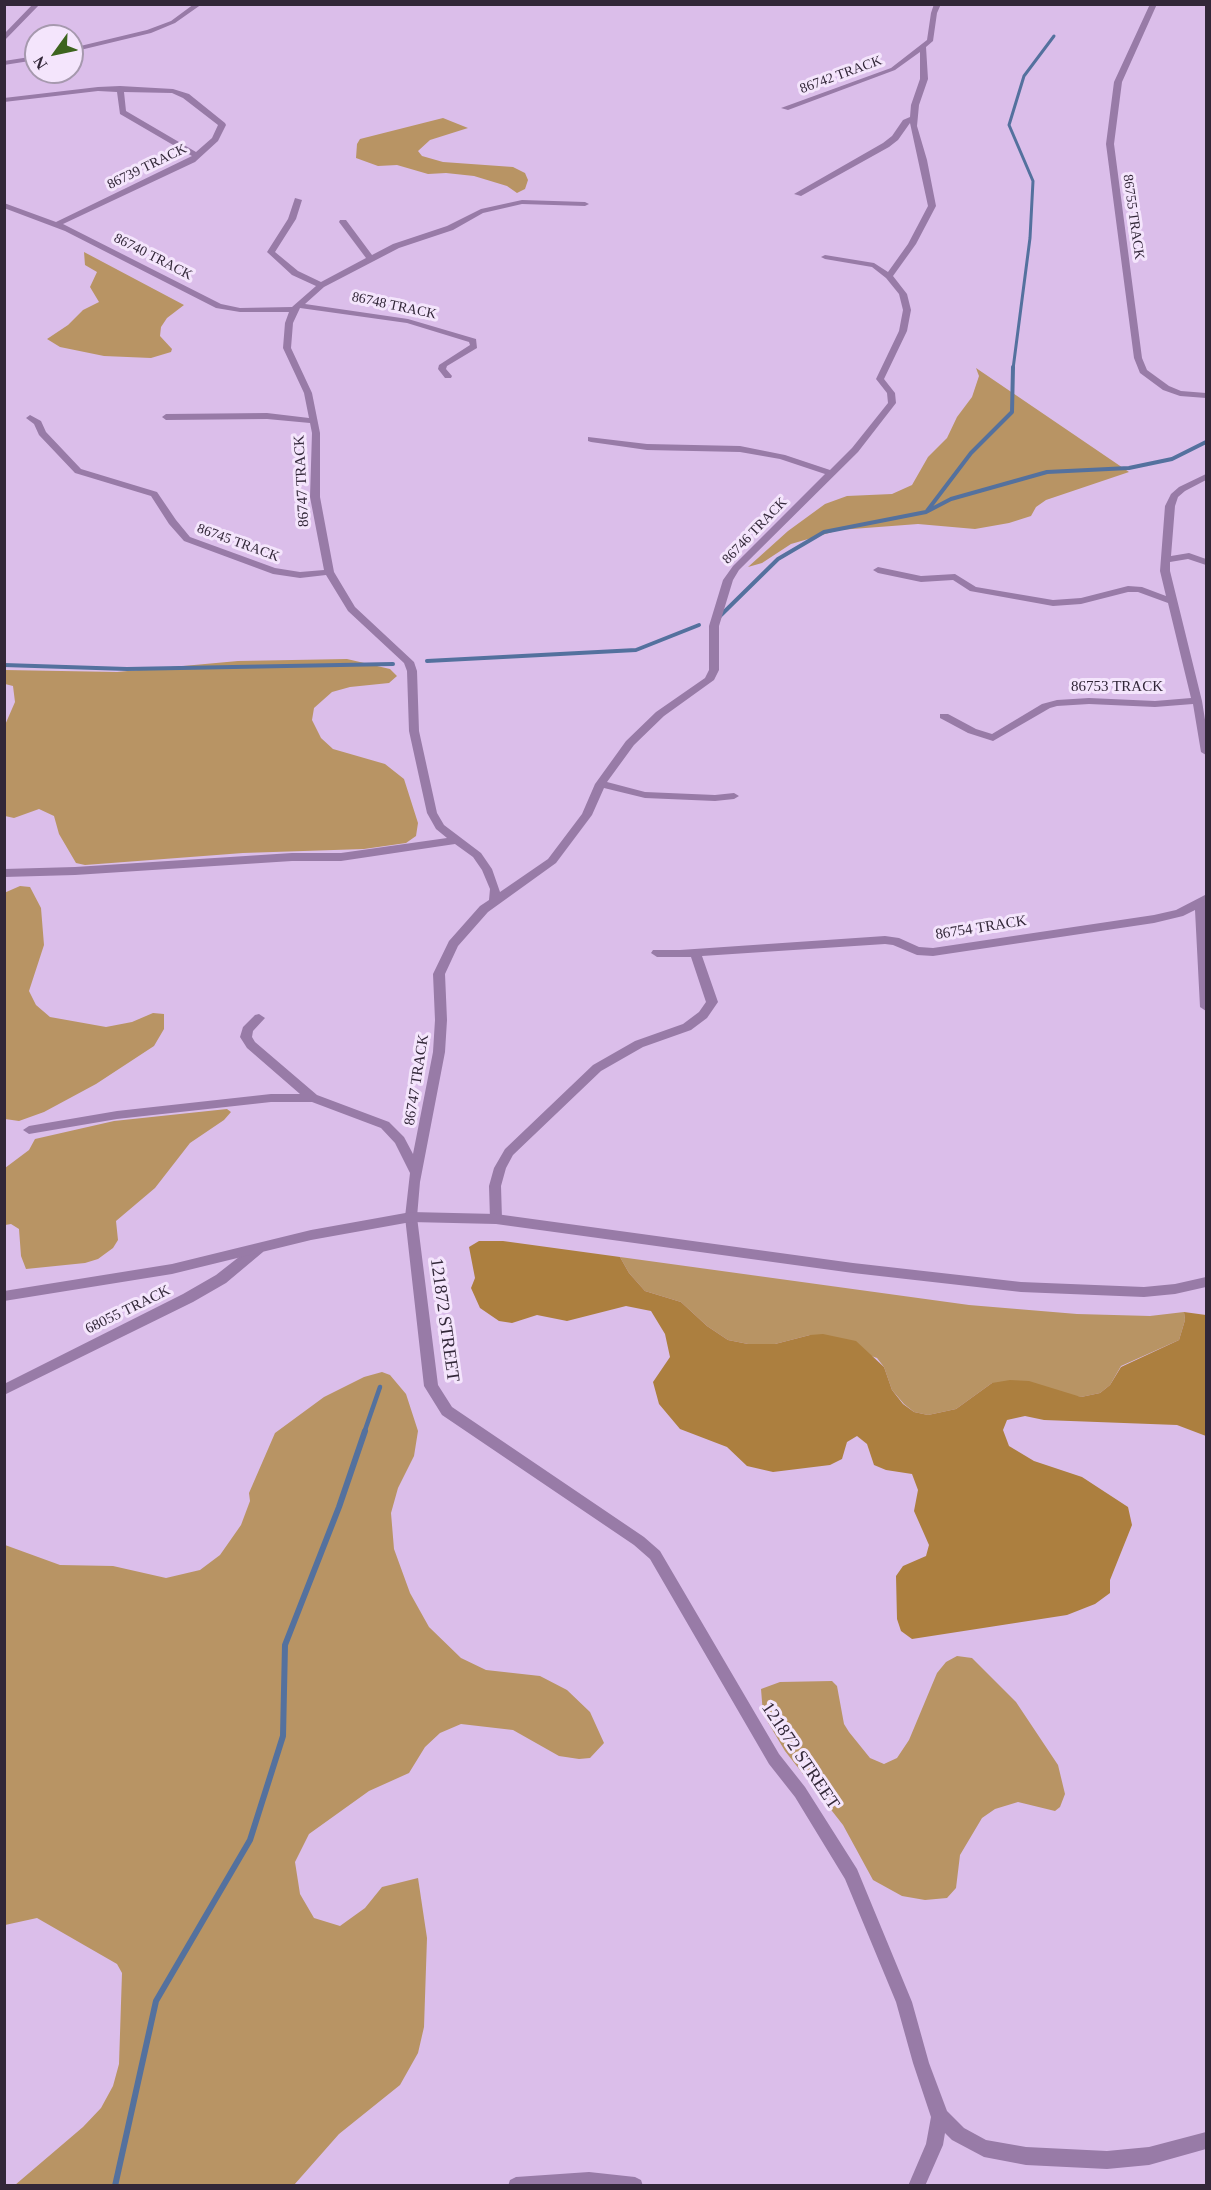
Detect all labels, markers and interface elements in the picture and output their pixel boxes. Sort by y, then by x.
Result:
north arrow [24,24,84,84]
street label: 86742 TRACK [798,52,884,98]
text: N [30,54,50,72]
street label: 86739 TRACK [105,141,189,193]
street label: 86755 TRACK [1119,173,1147,261]
street label: 86740 TRACK [111,230,195,284]
street label: 86748 TRACK [350,289,438,323]
street label: 86747 TRACK [291,435,313,527]
street label: 86746 TRACK [719,494,791,568]
street label: 86745 TRACK [195,520,281,566]
street label: 86753 TRACK [1071,678,1163,696]
street label: 86754 TRACK [934,912,1028,944]
street label: 86747 TRACK [401,1033,433,1127]
street label: 121872 STREET [425,1257,463,1383]
street label: 68055 TRACK [83,1282,173,1338]
street label: 121872 STREET [756,1698,844,1814]

